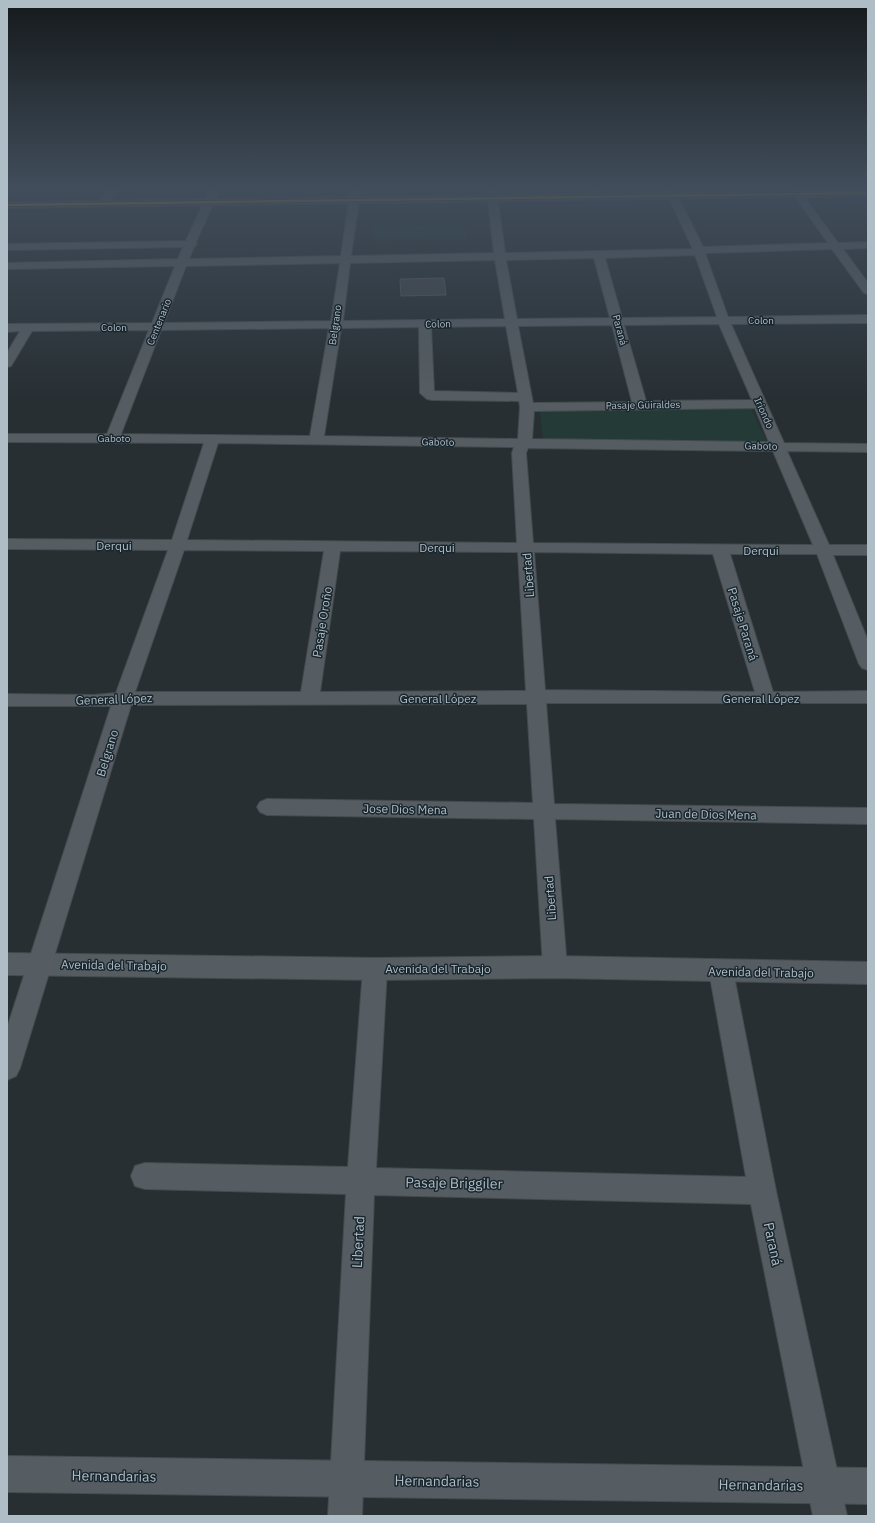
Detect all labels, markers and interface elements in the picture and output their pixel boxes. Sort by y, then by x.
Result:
street label: Centenario [144,296,174,347]
street label: Belgrano [326,304,344,346]
street label: Paraná [610,313,630,347]
street label: Colon [748,314,774,327]
street label: Colon [425,317,451,331]
street label: Colon [101,321,127,334]
street label: Iriondo [751,395,777,431]
street label: Pasaje Güiraldes [605,398,681,412]
street label: Gaboto [98,432,131,445]
street label: Gaboto [422,435,455,449]
street label: Gaboto [745,439,778,453]
street label: Derqui [96,538,132,553]
street label: Derqui [419,540,455,555]
street label: Derqui [743,543,779,558]
street label: Libertad [519,552,537,598]
street label: Pasaje Oroño [309,585,335,658]
street label: Pasaje Paraná [725,586,761,663]
street label: General López [75,690,153,708]
street label: General López [400,691,477,706]
street label: General López [723,691,800,706]
street label: Belgrano [93,727,121,778]
street label: Jose Dios Mena [363,801,448,817]
street label: Juan de Dios Mena [655,806,757,822]
street label: Libertad [541,875,559,921]
street label: Avenida del Trabajo [61,957,167,973]
street label: Avenida del Trabajo [385,961,491,976]
street label: Avenida del Trabajo [708,964,814,980]
street label: Pasaje Briggiler [405,1173,503,1193]
street label: Libertad [348,1216,368,1268]
street label: Paraná [760,1221,786,1268]
street label: Hernandarias [72,1466,157,1486]
street label: Hernandarias [395,1471,480,1491]
street label: Hernandarias [719,1475,804,1495]

